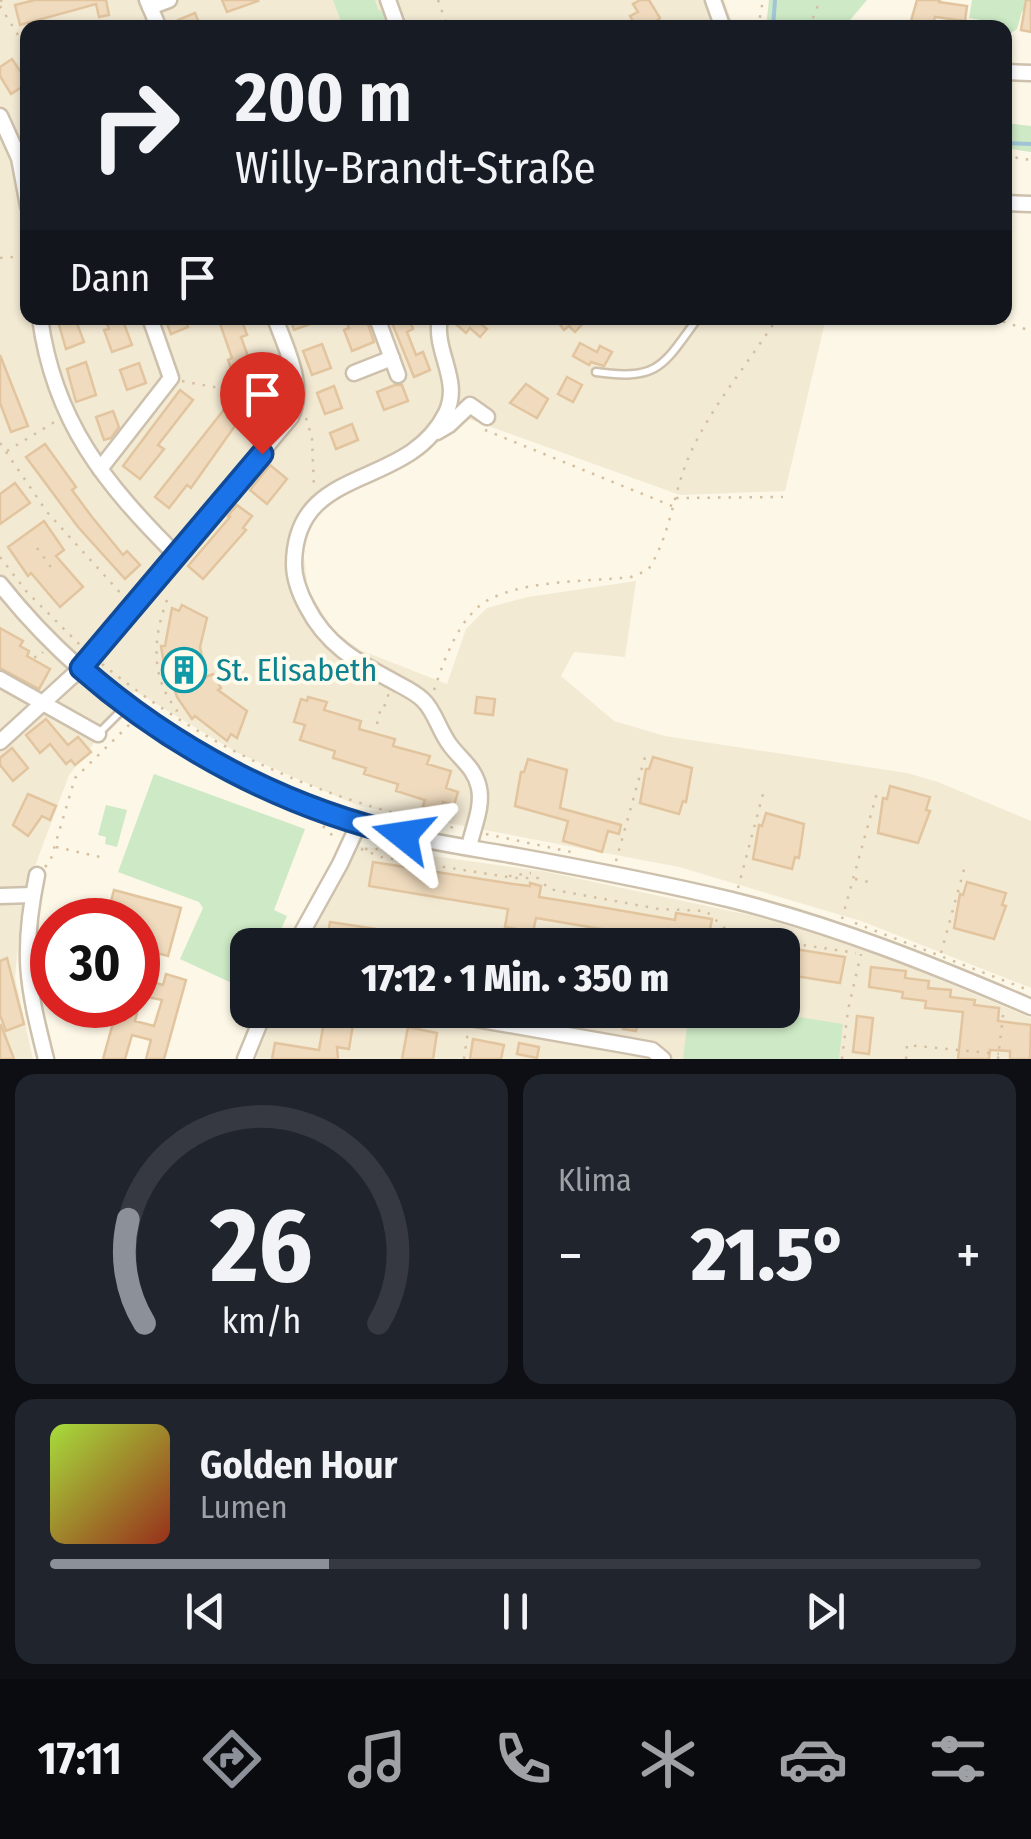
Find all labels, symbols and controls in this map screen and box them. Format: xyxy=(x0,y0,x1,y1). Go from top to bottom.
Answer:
text: 200 m xyxy=(235,56,412,140)
icon: right xyxy=(70,60,200,190)
text: Willy-Brandt-Straße xyxy=(235,141,596,195)
icon: arrive xyxy=(170,250,225,305)
text: Dann xyxy=(70,255,150,301)
pin xyxy=(220,352,305,455)
icon: arrive xyxy=(235,367,290,422)
building icon: St. Elisabeth xyxy=(161,647,207,693)
place label: St. Elisabeth xyxy=(216,651,377,689)
position arrow xyxy=(351,783,455,887)
speed limit sign: 30 xyxy=(30,898,160,1028)
text: 17:12 · 1 Min. · 350 m xyxy=(361,955,669,1001)
text: Klima xyxy=(558,1161,632,1199)
text: 26 xyxy=(209,1184,313,1309)
text: 21.5° xyxy=(691,1210,848,1300)
text: − xyxy=(558,1223,583,1289)
text: + xyxy=(956,1223,981,1289)
text: km/h xyxy=(222,1300,301,1342)
text: Golden Hour xyxy=(200,1442,398,1488)
text: Lumen xyxy=(200,1488,288,1526)
icon: previous xyxy=(178,1584,233,1639)
icon: pause xyxy=(488,1584,543,1639)
icon: next xyxy=(798,1584,853,1639)
icon: directions xyxy=(197,1724,267,1794)
icon: music xyxy=(342,1724,412,1794)
icon: phone xyxy=(488,1724,558,1794)
icon: climate xyxy=(633,1724,703,1794)
icon: car xyxy=(778,1724,848,1794)
icon: filters xyxy=(923,1724,993,1794)
text: 17:11 xyxy=(38,1732,122,1786)

